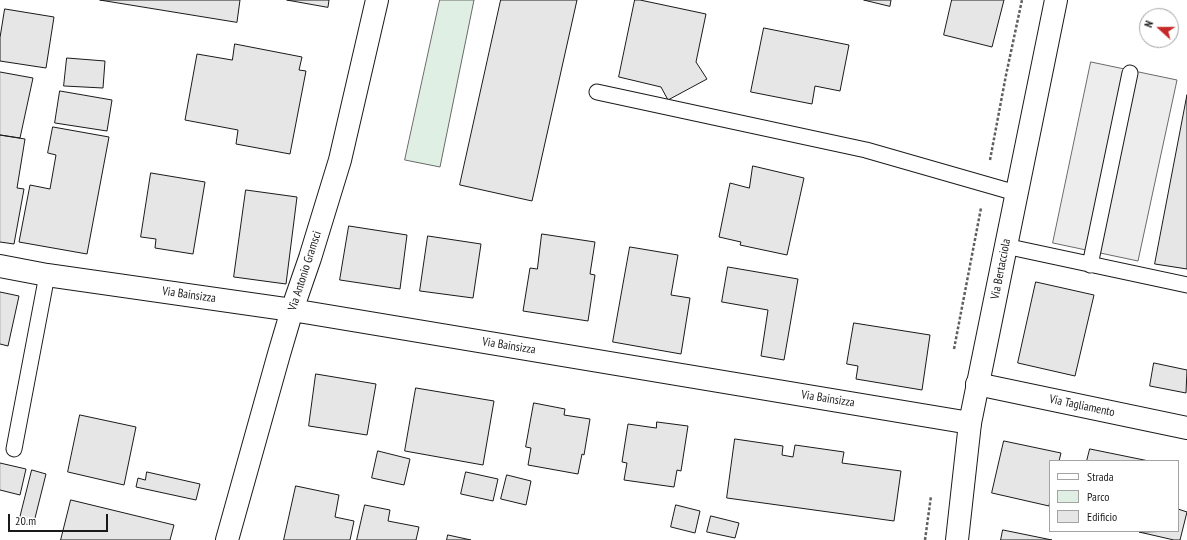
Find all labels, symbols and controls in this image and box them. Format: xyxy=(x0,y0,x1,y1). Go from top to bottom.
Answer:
north arrow xyxy=(1139,8,1179,48)
text: N xyxy=(1141,19,1156,29)
street label: Via Antonio Gramsci xyxy=(285,229,325,313)
street label: Via Bertacciola xyxy=(988,237,1014,301)
street label: Via Bainsizza xyxy=(161,284,217,306)
street label: Via Bainsizza xyxy=(481,335,537,357)
street label: Via Bainsizza xyxy=(800,388,856,410)
street label: Via Tagliamento xyxy=(1048,392,1116,420)
legend xyxy=(1049,460,1179,532)
text: Strada xyxy=(1087,469,1114,484)
text: Parco xyxy=(1087,489,1109,504)
scale bar xyxy=(10,506,110,532)
text: Edificio xyxy=(1087,509,1117,524)
text: 20 m xyxy=(15,513,36,528)

